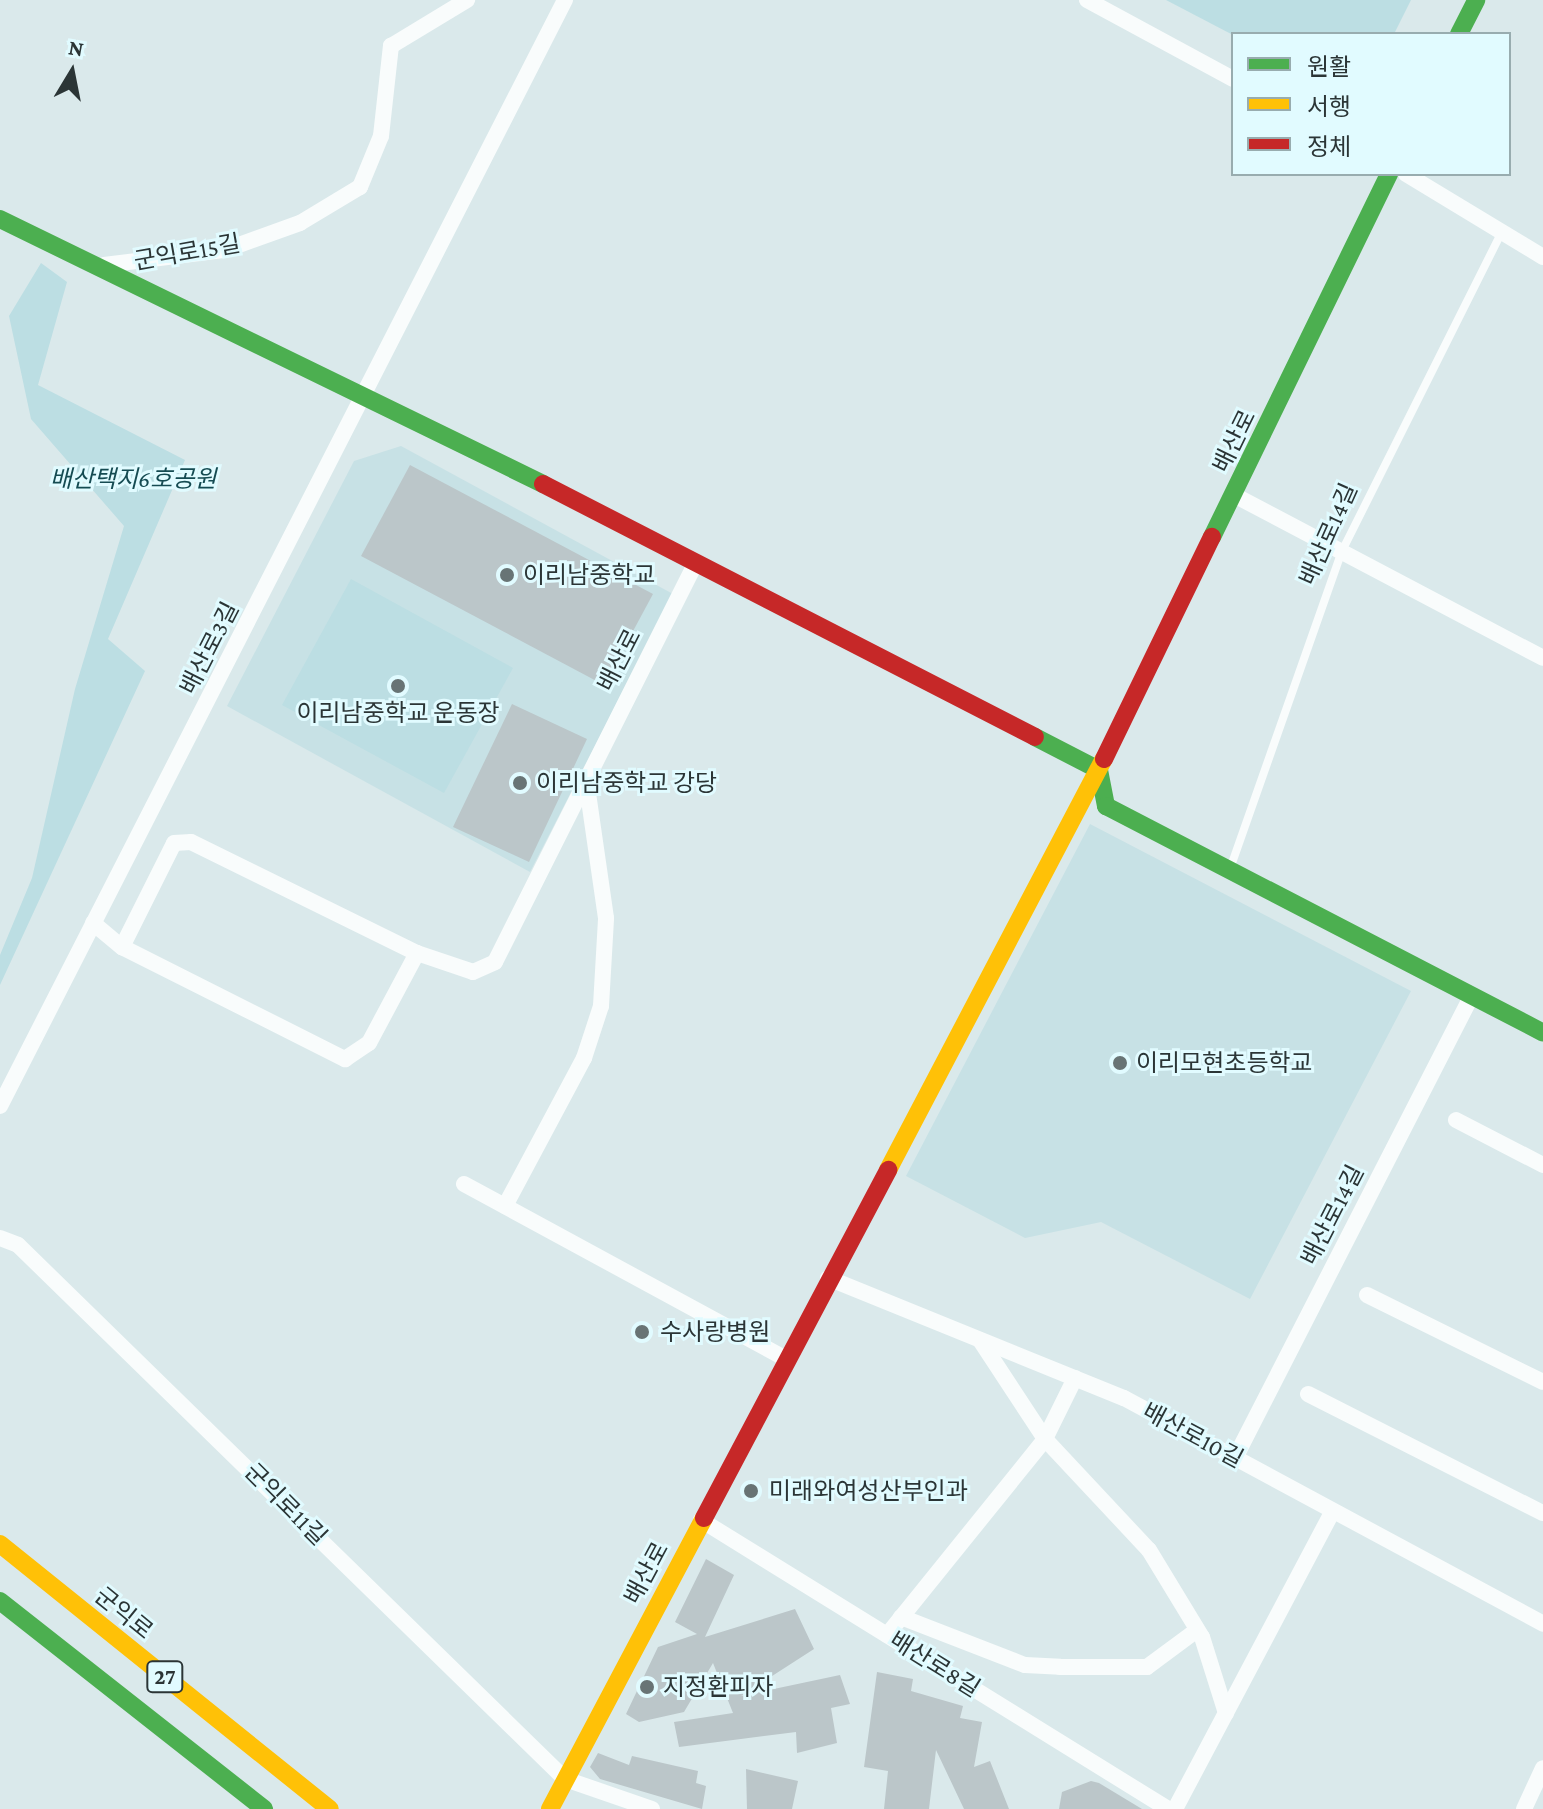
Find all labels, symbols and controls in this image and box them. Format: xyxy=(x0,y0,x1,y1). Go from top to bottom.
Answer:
north arrow xyxy=(32,32,112,112)
legend xyxy=(1231,32,1511,176)
text: N xyxy=(67,34,86,61)
text: 원활 xyxy=(1307,53,1351,80)
text: 서행 xyxy=(1307,93,1351,120)
text: 정체 xyxy=(1307,133,1351,160)
street label: 군익로15길 xyxy=(132,228,242,276)
street label: 배산로 xyxy=(1207,405,1261,477)
park label: 배산택지6호공원 xyxy=(50,465,216,493)
street label: 배산로14길 xyxy=(1293,479,1363,589)
place label: 이리남중학교 xyxy=(523,561,655,589)
marker: 이리남중학교 xyxy=(498,566,516,584)
street label: 배산로3길 xyxy=(174,597,244,699)
street label: 배산로 xyxy=(591,624,647,696)
marker: 이리남중학교 운동장 xyxy=(389,677,407,695)
place label: 이리남중학교 운동장 xyxy=(296,699,500,727)
place label: 이리남중학교 강당 xyxy=(536,769,717,797)
marker: 이리남중학교 강당 xyxy=(511,774,529,792)
place label: 이리모현초등학교 xyxy=(1136,1049,1313,1077)
marker: 이리모현초등학교 xyxy=(1111,1054,1129,1072)
street label: 배산로14길 xyxy=(1295,1160,1369,1270)
place label: 수사랑병원 xyxy=(660,1318,770,1346)
marker: 수사랑병원 xyxy=(631,1321,653,1343)
street label: 배산로10길 xyxy=(1138,1396,1248,1474)
street label: 군익로11길 xyxy=(239,1457,333,1551)
place label: 미래와여성산부인과 xyxy=(769,1477,968,1505)
marker: 미래와여성산부인과 xyxy=(740,1480,762,1502)
street label: 배산로 xyxy=(618,1537,674,1609)
street label: 군익로 xyxy=(89,1581,159,1645)
street label: 배산로8길 xyxy=(884,1625,986,1703)
road number: 27 xyxy=(145,1659,185,1695)
place label: 지정환피자 xyxy=(663,1673,773,1701)
marker: 지정환피자 xyxy=(638,1678,656,1696)

